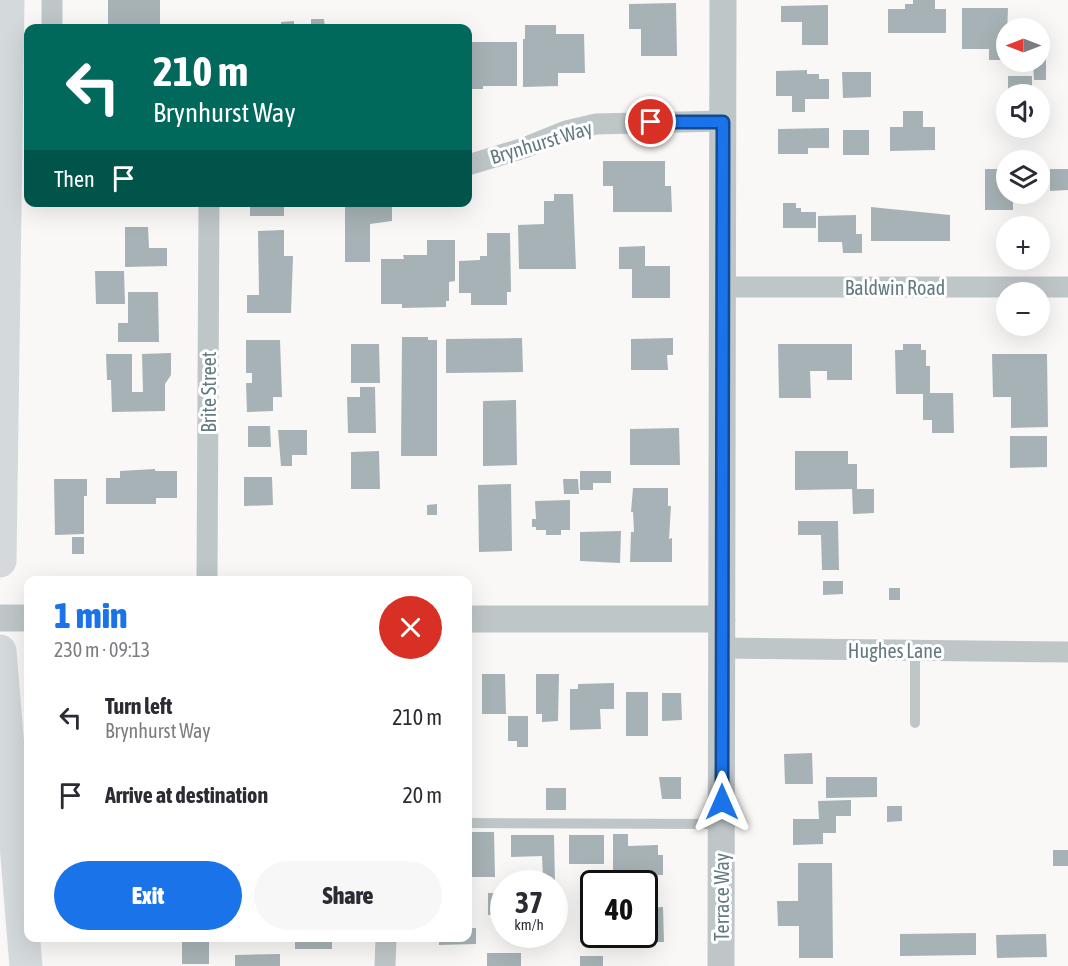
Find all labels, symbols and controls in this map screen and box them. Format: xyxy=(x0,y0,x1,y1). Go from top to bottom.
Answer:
north arrow xyxy=(996,18,1050,72)
map controls xyxy=(996,18,1050,336)
text: 210 m xyxy=(153,47,248,95)
icon: left xyxy=(54,48,132,126)
button: sound xyxy=(996,84,1050,138)
pin xyxy=(625,96,676,147)
text: Brynhurst Way xyxy=(153,97,296,128)
icon: arrive xyxy=(634,105,667,138)
street label: Brynhurst Way xyxy=(487,116,595,168)
button: layers xyxy=(996,150,1050,204)
icon: arrive xyxy=(107,162,140,195)
text: Then xyxy=(54,166,95,192)
button: + xyxy=(996,216,1050,270)
street label: Baldwin Road xyxy=(845,276,945,299)
button: − xyxy=(996,282,1050,336)
street label: Brite Street xyxy=(197,351,220,433)
text: 1 min xyxy=(54,594,128,636)
button: close xyxy=(379,596,442,659)
text: 230 m · 09:13 xyxy=(54,638,150,661)
street label: Hughes Lane xyxy=(848,639,942,662)
text: Turn left xyxy=(105,693,172,719)
icon: left xyxy=(54,701,87,734)
text: 210 m xyxy=(392,704,442,730)
text: Brynhurst Way xyxy=(105,719,211,742)
position arrow xyxy=(690,770,754,834)
icon: arrive xyxy=(54,779,87,812)
text: Arrive at destination xyxy=(105,782,268,808)
text: 20 m xyxy=(402,782,442,808)
street label: Terrace Way xyxy=(710,853,733,941)
button: Exit xyxy=(54,861,242,930)
button: Share xyxy=(254,861,442,930)
speed limit sign: 40 xyxy=(580,870,658,948)
text: 37 xyxy=(515,885,543,919)
text: km/h xyxy=(514,916,544,933)

